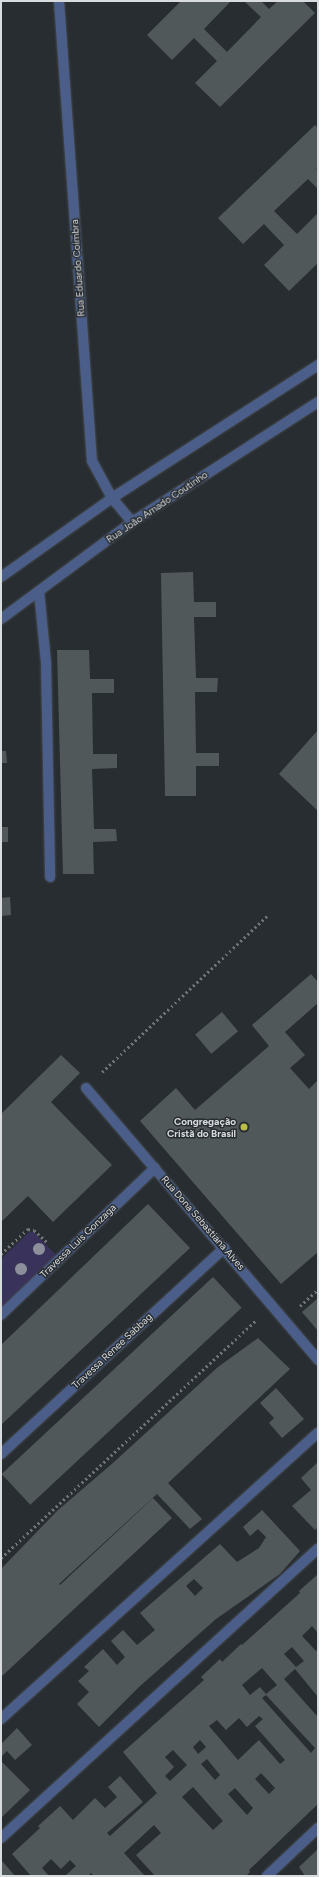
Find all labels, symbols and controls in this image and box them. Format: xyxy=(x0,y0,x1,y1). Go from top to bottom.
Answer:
street label: Rua Eduardo Coimbra xyxy=(69,219,87,317)
street label: Rua João Amado Coutinho xyxy=(104,469,210,545)
place label: Congregação Cristã do Brasil xyxy=(167,1115,236,1138)
marker: Congregação Cristã do Brasil xyxy=(239,1122,249,1132)
street label: Rua Dona Sebastiana Alves xyxy=(159,1173,247,1273)
street label: Travessa Luis Gonzaga xyxy=(37,1202,119,1280)
street label: Travessa Renee Sabbag xyxy=(69,1311,155,1391)

